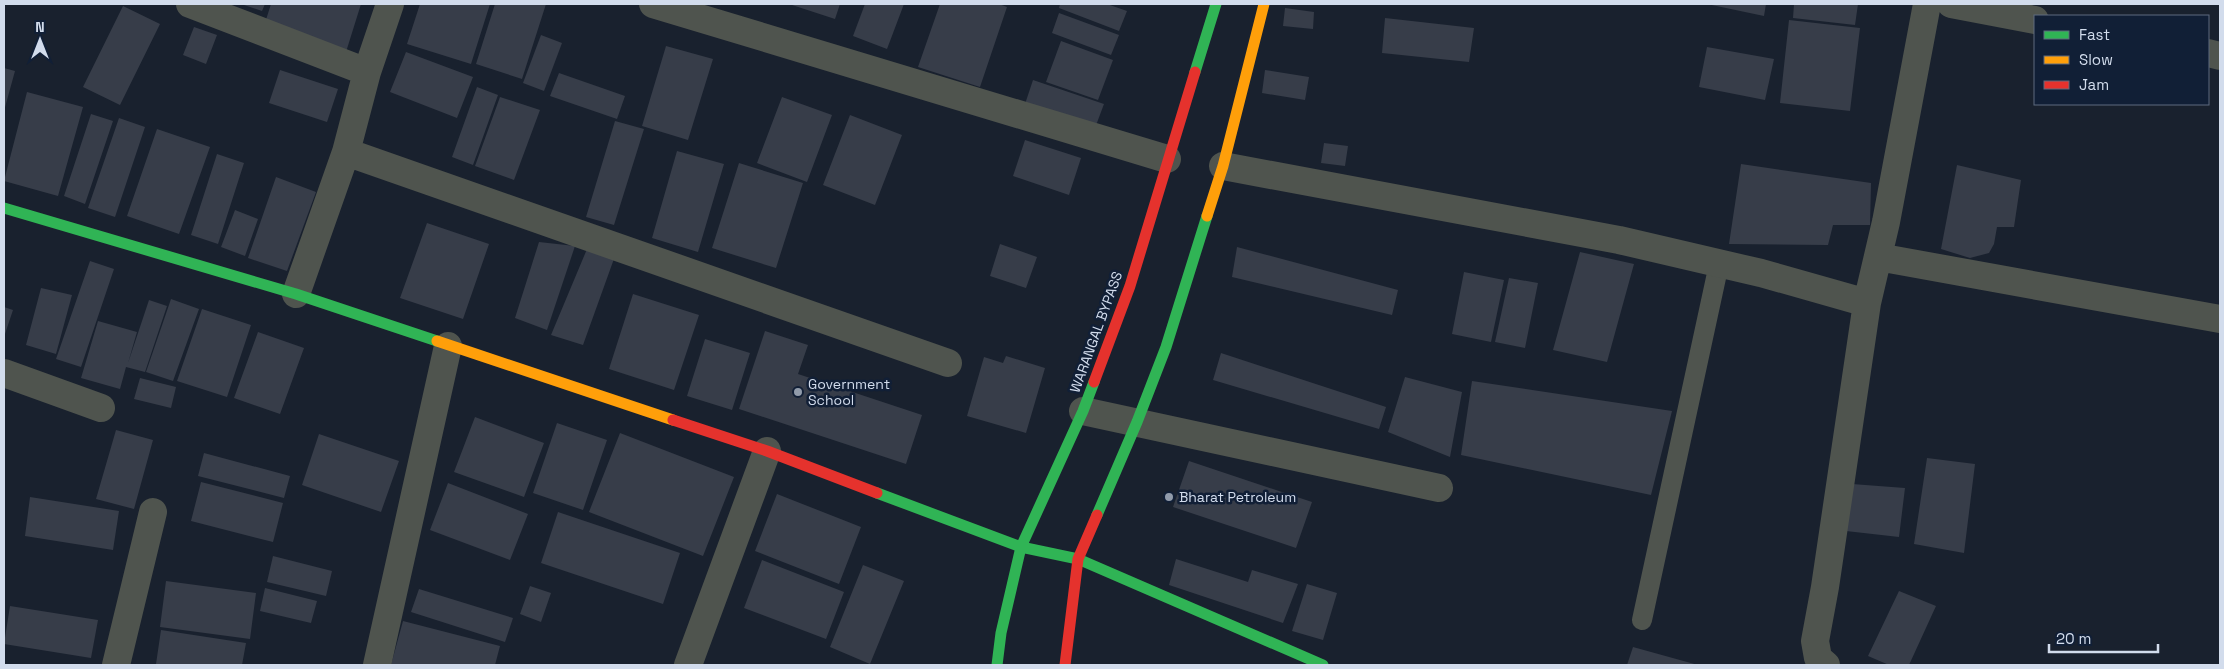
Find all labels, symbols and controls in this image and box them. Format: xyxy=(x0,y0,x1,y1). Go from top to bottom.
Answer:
north arrow xyxy=(15,15,65,65)
legend xyxy=(2034,15,2209,105)
text: N xyxy=(35,18,45,36)
text: Fast xyxy=(2079,25,2110,44)
text: Slow xyxy=(2079,50,2113,69)
text: Jam xyxy=(2079,75,2109,94)
street label: WARANGAL BYPASS xyxy=(1066,269,1126,395)
place label: Government School xyxy=(808,375,890,409)
marker: Government School xyxy=(792,386,804,398)
place label: Bharat Petroleum xyxy=(1179,488,1296,506)
marker: Bharat Petroleum xyxy=(1163,491,1175,503)
scale bar xyxy=(2049,622,2158,654)
text: 20 m xyxy=(2056,629,2091,648)

